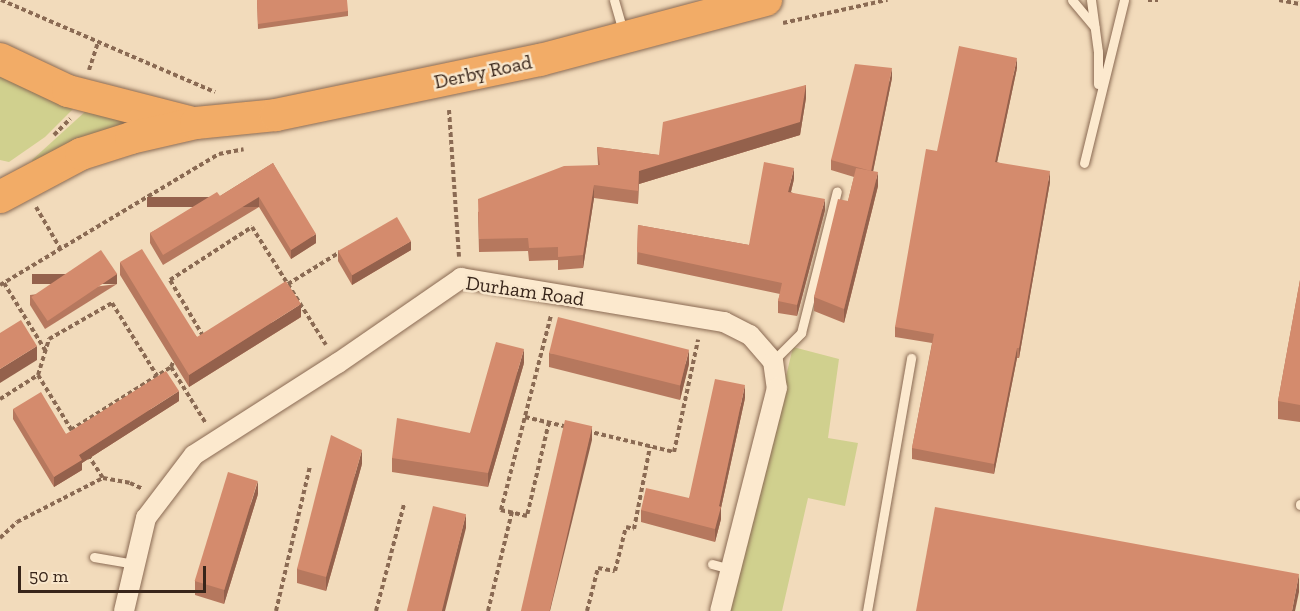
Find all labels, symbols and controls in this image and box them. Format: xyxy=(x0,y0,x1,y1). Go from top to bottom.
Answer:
street label: Derby Road xyxy=(432,50,534,94)
street label: Durham Road xyxy=(464,271,586,311)
scale bar xyxy=(21,554,208,592)
text: 50 m xyxy=(29,565,68,587)

